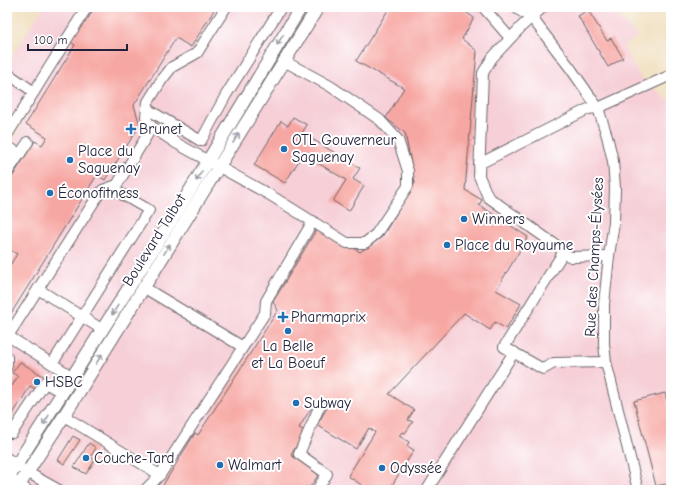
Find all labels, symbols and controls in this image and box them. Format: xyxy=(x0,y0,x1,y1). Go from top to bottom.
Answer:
scale bar xyxy=(28,26,127,52)
text: 100 m xyxy=(34,33,67,47)
one-way arrow xyxy=(276,34,284,45)
place label: Brunet xyxy=(139,120,183,138)
marker: Brunet xyxy=(126,124,136,134)
place label: OTL Gouverneur Saguenay xyxy=(292,131,397,166)
one-way arrow xyxy=(232,132,240,144)
place label: Place du Saguenay xyxy=(78,142,140,177)
marker: OTL Gouverneur Saguenay xyxy=(279,144,289,154)
marker: Place du Saguenay xyxy=(65,155,75,165)
one-way arrow xyxy=(195,170,203,181)
street label: Rue des Champs-Élysées xyxy=(580,177,607,337)
place label: Éconofitness xyxy=(58,183,139,202)
marker: Éconofitness xyxy=(45,188,55,198)
street label: Boulevard Talbot xyxy=(118,190,190,289)
place label: Winners xyxy=(472,210,525,228)
marker: Winners xyxy=(459,214,469,224)
place label: Place du Royaume xyxy=(455,236,574,254)
marker: Place du Royaume xyxy=(442,240,452,250)
one-way arrow xyxy=(163,244,171,255)
one-way arrow xyxy=(111,304,119,316)
place label: Pharmaprix xyxy=(291,308,367,326)
marker: Pharmaprix xyxy=(278,312,288,322)
marker: La Belle et La Boeuf xyxy=(283,326,293,336)
place label: La Belle et La Boeuf xyxy=(251,337,326,372)
one-way arrow xyxy=(95,353,103,365)
place label: HSBC xyxy=(45,373,83,391)
marker: HSBC xyxy=(32,377,42,387)
place label: Subway xyxy=(304,394,351,412)
marker: Subway xyxy=(291,398,301,408)
one-way arrow xyxy=(42,414,50,425)
place label: Couche-Tard xyxy=(94,449,174,467)
marker: Couche-Tard xyxy=(81,453,91,463)
place label: Walmart xyxy=(228,456,282,474)
place label: Odyssée xyxy=(390,459,442,477)
marker: Walmart xyxy=(215,460,225,470)
marker: Odyssée xyxy=(377,463,387,473)

